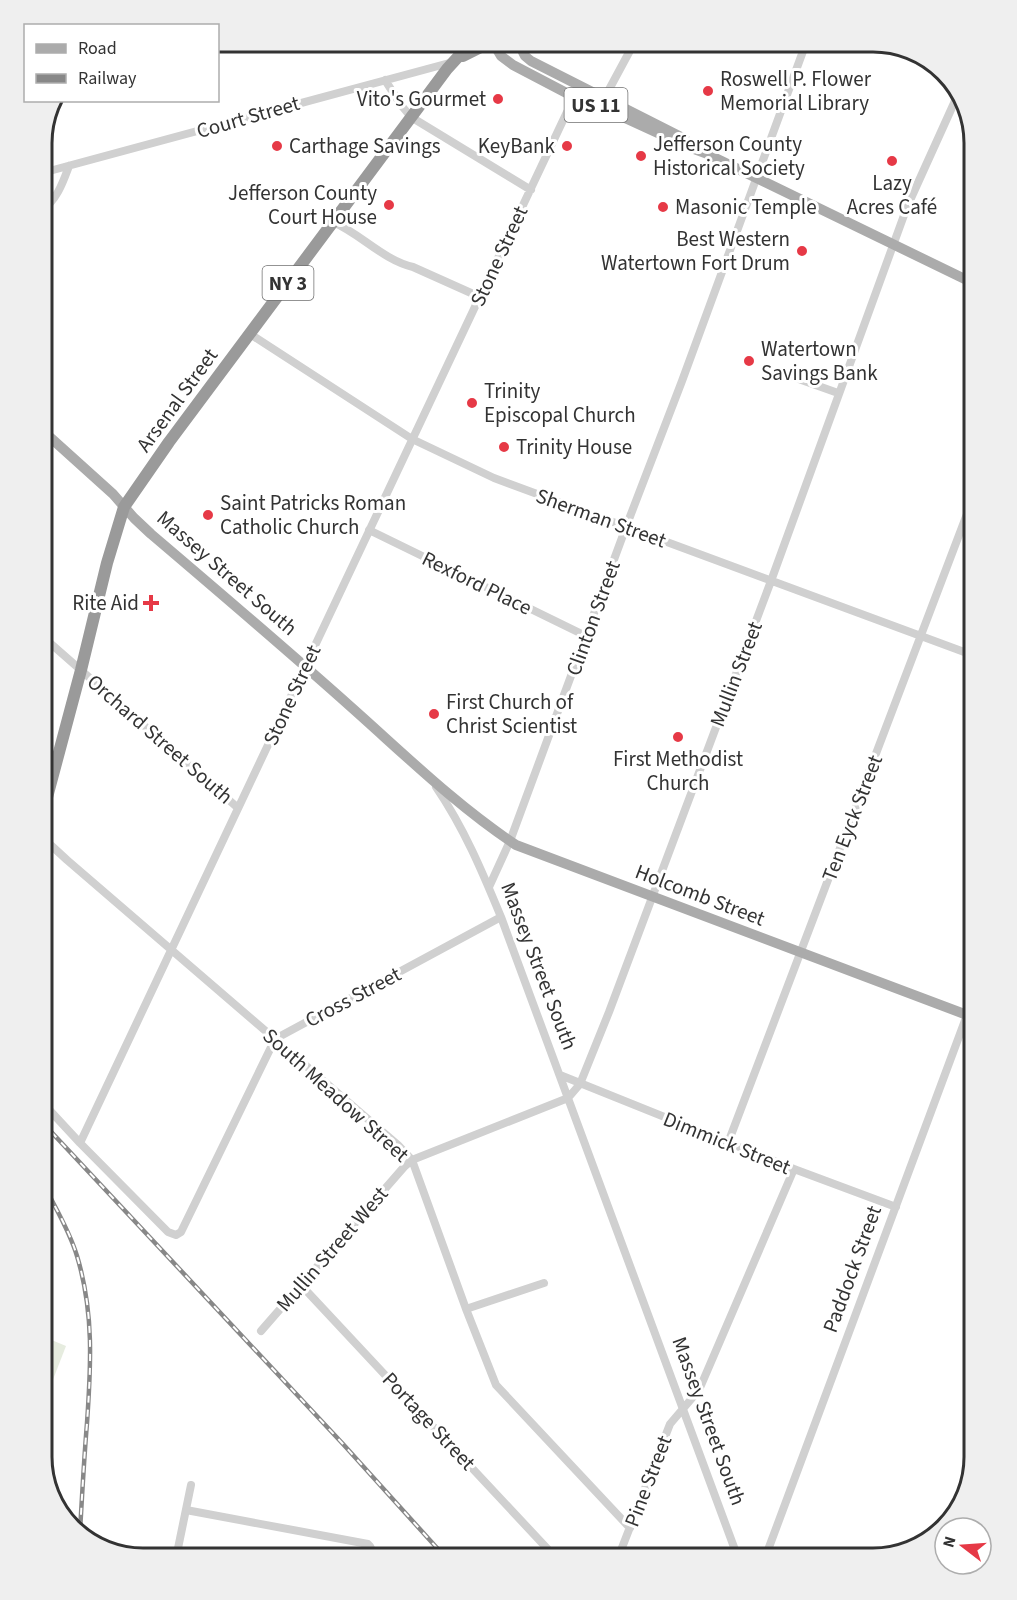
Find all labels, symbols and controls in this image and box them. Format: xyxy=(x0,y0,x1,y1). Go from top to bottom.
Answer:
legend xyxy=(24,24,219,102)
text: Road xyxy=(78,36,117,61)
place label: Roswell P. Flower Memorial Library xyxy=(720,64,872,118)
text: Railway xyxy=(78,66,137,91)
place label: Vito's Gourmet xyxy=(357,84,486,114)
marker: Roswell P. Flower Memorial Library xyxy=(701,84,715,98)
street label: Court Street xyxy=(193,88,303,146)
road number: US 11 xyxy=(564,88,628,122)
marker: Vito's Gourmet xyxy=(491,92,505,106)
place label: Jefferson County Historical Society xyxy=(653,129,805,183)
place label: Carthage Savings xyxy=(289,131,441,161)
place label: KeyBank xyxy=(478,131,556,161)
marker: Carthage Savings xyxy=(270,139,284,153)
marker: KeyBank xyxy=(560,139,574,153)
marker: Jefferson County Historical Society xyxy=(634,149,648,163)
marker: Lazy Acres Café xyxy=(885,154,899,168)
place label: Lazy Acres Café xyxy=(847,168,937,222)
place label: Jefferson County Court House xyxy=(228,178,377,232)
place label: Masonic Temple xyxy=(675,192,817,222)
marker: Jefferson County Court House xyxy=(382,198,396,212)
marker: Masonic Temple xyxy=(656,200,670,214)
street label: Stone Street xyxy=(463,201,535,311)
place label: Best Western Watertown Fort Drum xyxy=(601,224,790,278)
marker: Best Western Watertown Fort Drum xyxy=(795,244,809,258)
road number: NY 3 xyxy=(262,266,314,300)
place label: Watertown Savings Bank xyxy=(761,334,878,388)
street label: Arsenal Street xyxy=(129,342,225,458)
marker: Watertown Savings Bank xyxy=(742,354,756,368)
place label: Trinity Episcopal Church xyxy=(484,376,636,430)
marker: Trinity Episcopal Church xyxy=(465,396,479,410)
place label: Trinity House xyxy=(516,432,632,462)
marker: Trinity House xyxy=(497,440,511,454)
street label: Sherman Street xyxy=(532,481,670,555)
place label: Saint Patricks Roman Catholic Church xyxy=(220,488,406,542)
street label: Massey Street South xyxy=(150,504,304,642)
marker: Saint Patricks Roman Catholic Church xyxy=(201,508,215,522)
street label: Rexford Place xyxy=(417,543,537,623)
street label: Clinton Street xyxy=(558,556,628,680)
place label: Rite Aid xyxy=(72,588,139,618)
marker: Rite Aid xyxy=(144,596,158,610)
street label: Mullin Street xyxy=(702,617,770,731)
street label: Stone Street xyxy=(256,640,328,750)
street label: Orchard Street South xyxy=(80,667,240,811)
place label: First Church of Christ Scientist xyxy=(446,687,577,741)
marker: First Church of Christ Scientist xyxy=(427,707,441,721)
marker: First Methodist Church xyxy=(671,730,685,744)
place label: First Methodist Church xyxy=(613,744,743,798)
street label: Ten Eyck Street xyxy=(814,750,890,886)
street label: Holcomb Street xyxy=(631,856,769,934)
street label: Massey Street South xyxy=(493,878,585,1054)
street label: Cross Street xyxy=(300,959,406,1035)
street label: South Meadow Street xyxy=(256,1021,416,1169)
street label: Dimmick Street xyxy=(659,1104,795,1182)
street label: Mullin Street West xyxy=(269,1180,395,1318)
street label: Paddock Street xyxy=(815,1201,889,1337)
street label: Massey Street South xyxy=(665,1333,753,1509)
street label: Portage Street xyxy=(375,1365,483,1477)
street label: Pine Street xyxy=(617,1431,679,1531)
north arrow xyxy=(933,1516,993,1576)
text: N xyxy=(938,1534,962,1550)

